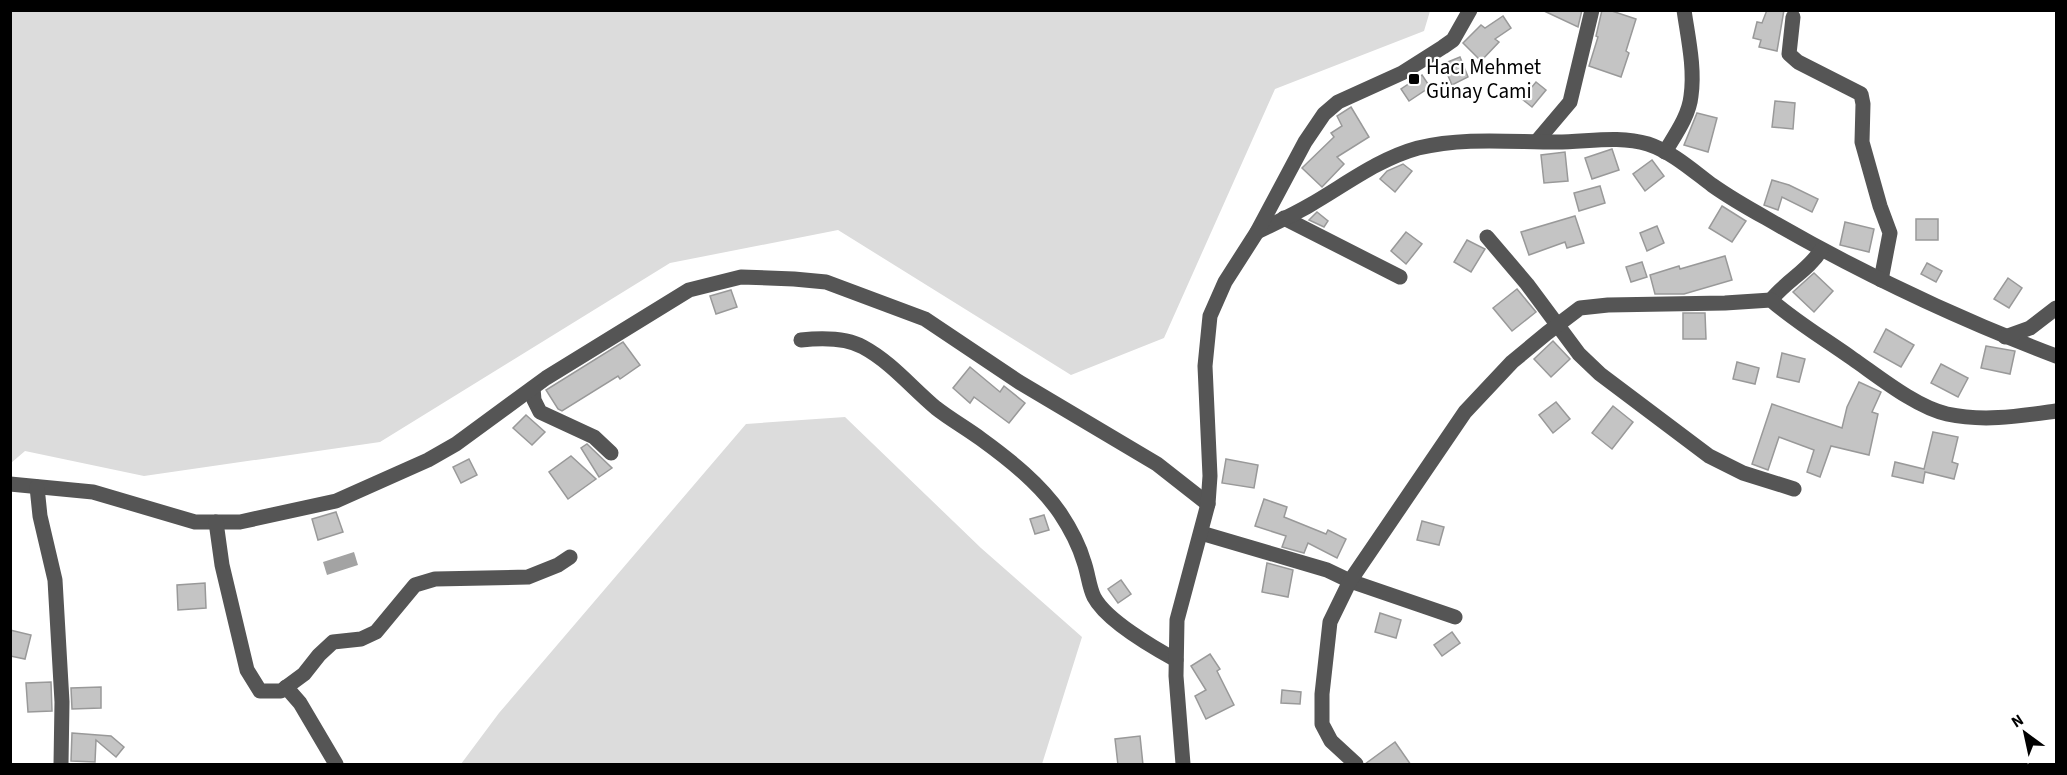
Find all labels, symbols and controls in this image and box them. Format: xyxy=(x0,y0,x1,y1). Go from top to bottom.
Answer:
place label: Hacı Mehmet Günay Cami xyxy=(1426,52,1541,106)
marker: Hacı Mehmet Günay Cami xyxy=(1407,72,1421,86)
north arrow xyxy=(1995,703,2055,763)
text: N xyxy=(2007,709,2028,733)

